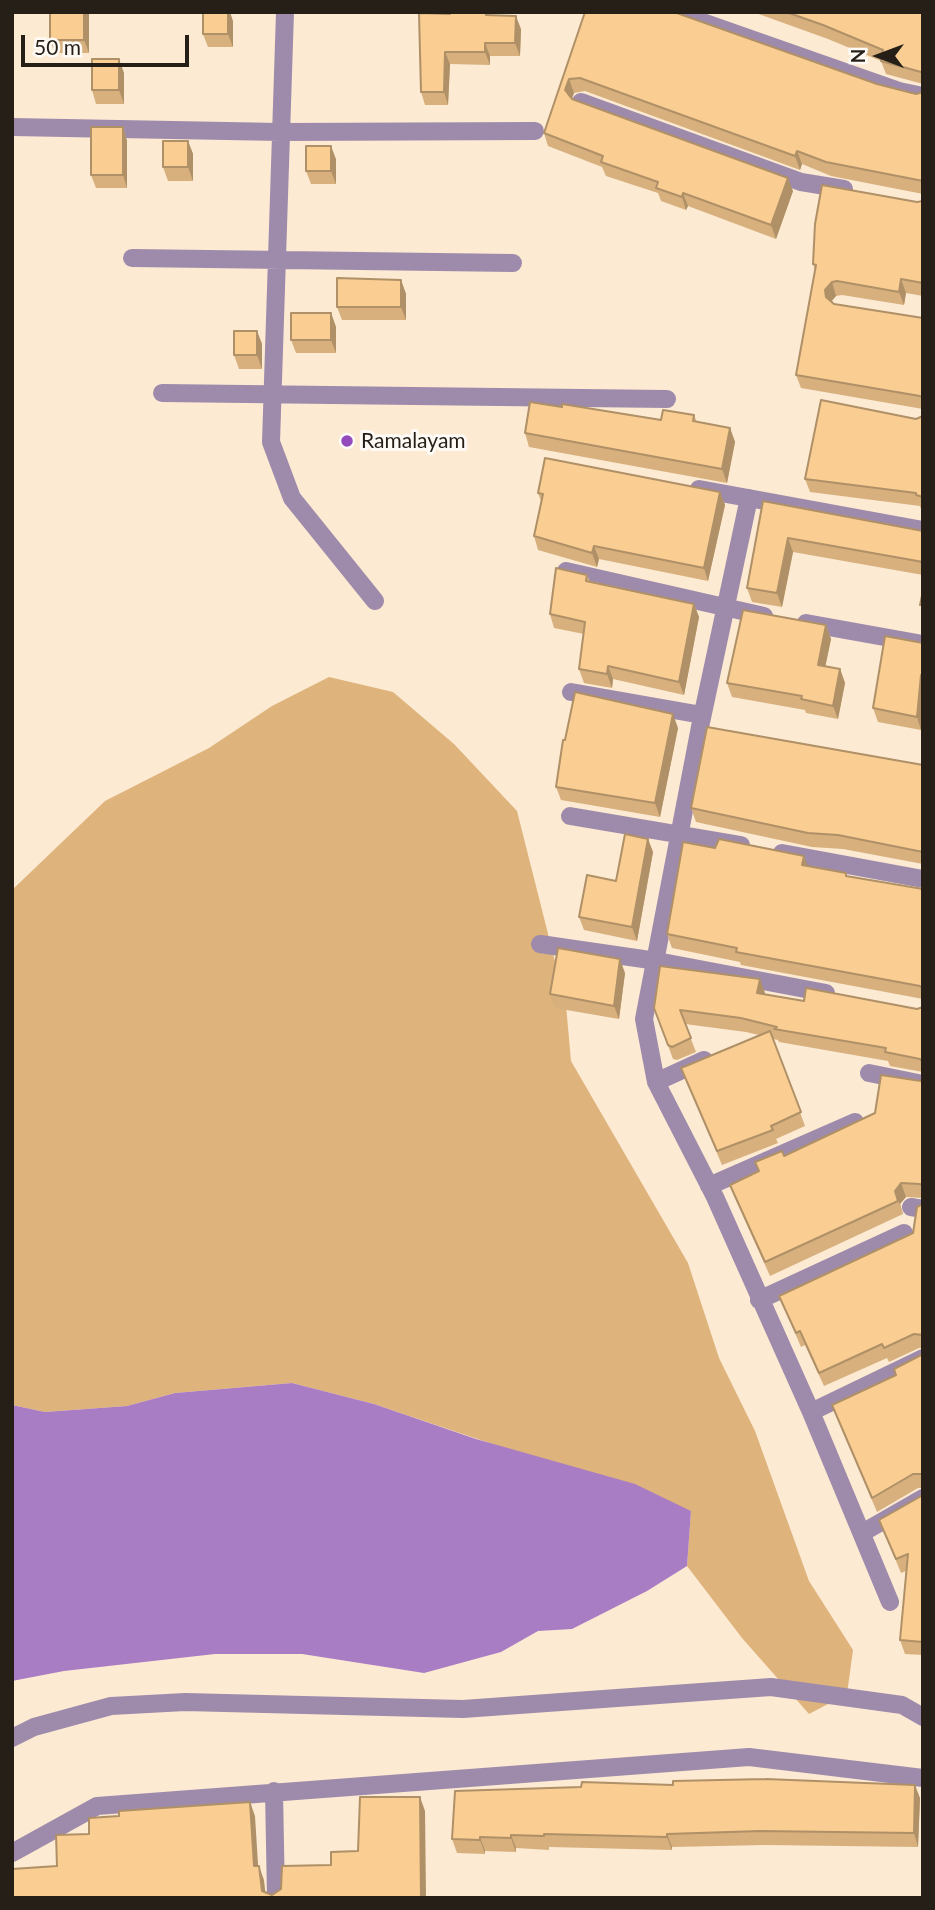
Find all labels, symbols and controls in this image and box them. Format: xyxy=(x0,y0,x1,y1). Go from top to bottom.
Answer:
scale bar xyxy=(24,21,192,65)
north arrow xyxy=(844,21,914,91)
text: 50 m xyxy=(34,34,81,59)
text: N xyxy=(846,49,869,63)
place label: Ramalayam xyxy=(361,428,466,454)
marker: Ramalayam xyxy=(339,433,355,449)

